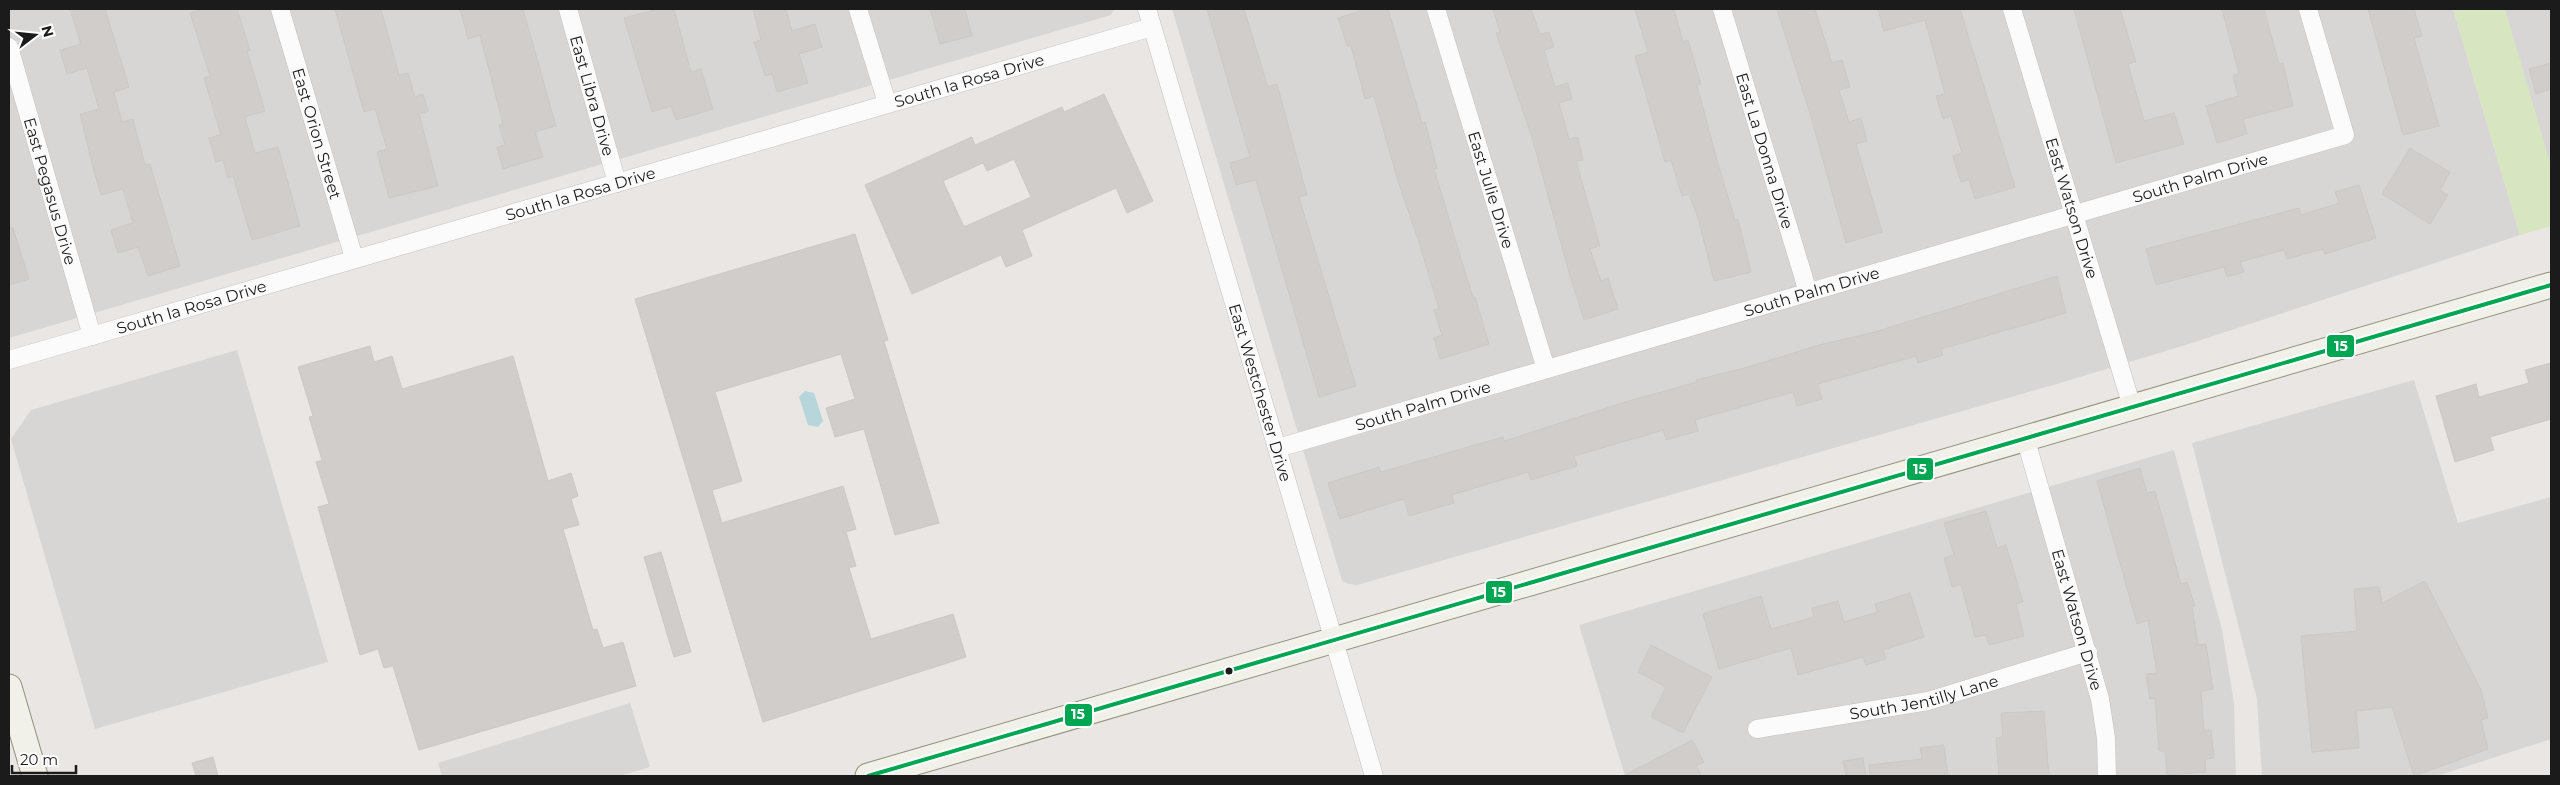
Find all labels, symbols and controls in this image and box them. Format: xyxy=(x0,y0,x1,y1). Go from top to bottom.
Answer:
north arrow xyxy=(10,10,60,60)
text: N xyxy=(37,23,58,39)
street label: East Libra Drive xyxy=(566,33,618,158)
street label: South la Rosa Drive xyxy=(892,50,1046,112)
street label: East Orion Street xyxy=(288,66,345,202)
street label: East La Donna Drive xyxy=(1732,70,1797,231)
street label: East Pegasus Drive xyxy=(20,115,80,267)
street label: East Julie Drive xyxy=(1464,129,1518,251)
street label: East Watson Drive xyxy=(2041,136,2102,281)
street label: South Palm Drive xyxy=(2130,149,2270,207)
street label: South la Rosa Drive xyxy=(503,163,658,225)
street label: South Palm Drive xyxy=(1742,263,1882,321)
street label: South la Rosa Drive xyxy=(114,277,269,338)
street label: East Westchester Drive xyxy=(1225,301,1295,484)
line badge: 15 xyxy=(2326,334,2355,358)
text: 15 xyxy=(2334,337,2348,355)
street label: South Palm Drive xyxy=(1353,377,1493,435)
line badge: 15 xyxy=(1906,457,1934,481)
text: 15 xyxy=(1913,460,1927,478)
street label: East Watson Drive xyxy=(2048,547,2106,693)
line badge: 15 xyxy=(1485,580,1513,604)
text: 15 xyxy=(1492,583,1506,601)
unlabelled marker xyxy=(1224,666,1234,676)
street label: South Jentilly Lane xyxy=(1848,671,2001,724)
line badge: 15 xyxy=(1064,703,1093,727)
text: 15 xyxy=(1071,705,1085,723)
scale bar xyxy=(12,742,76,774)
text: 20 m xyxy=(20,750,58,769)

